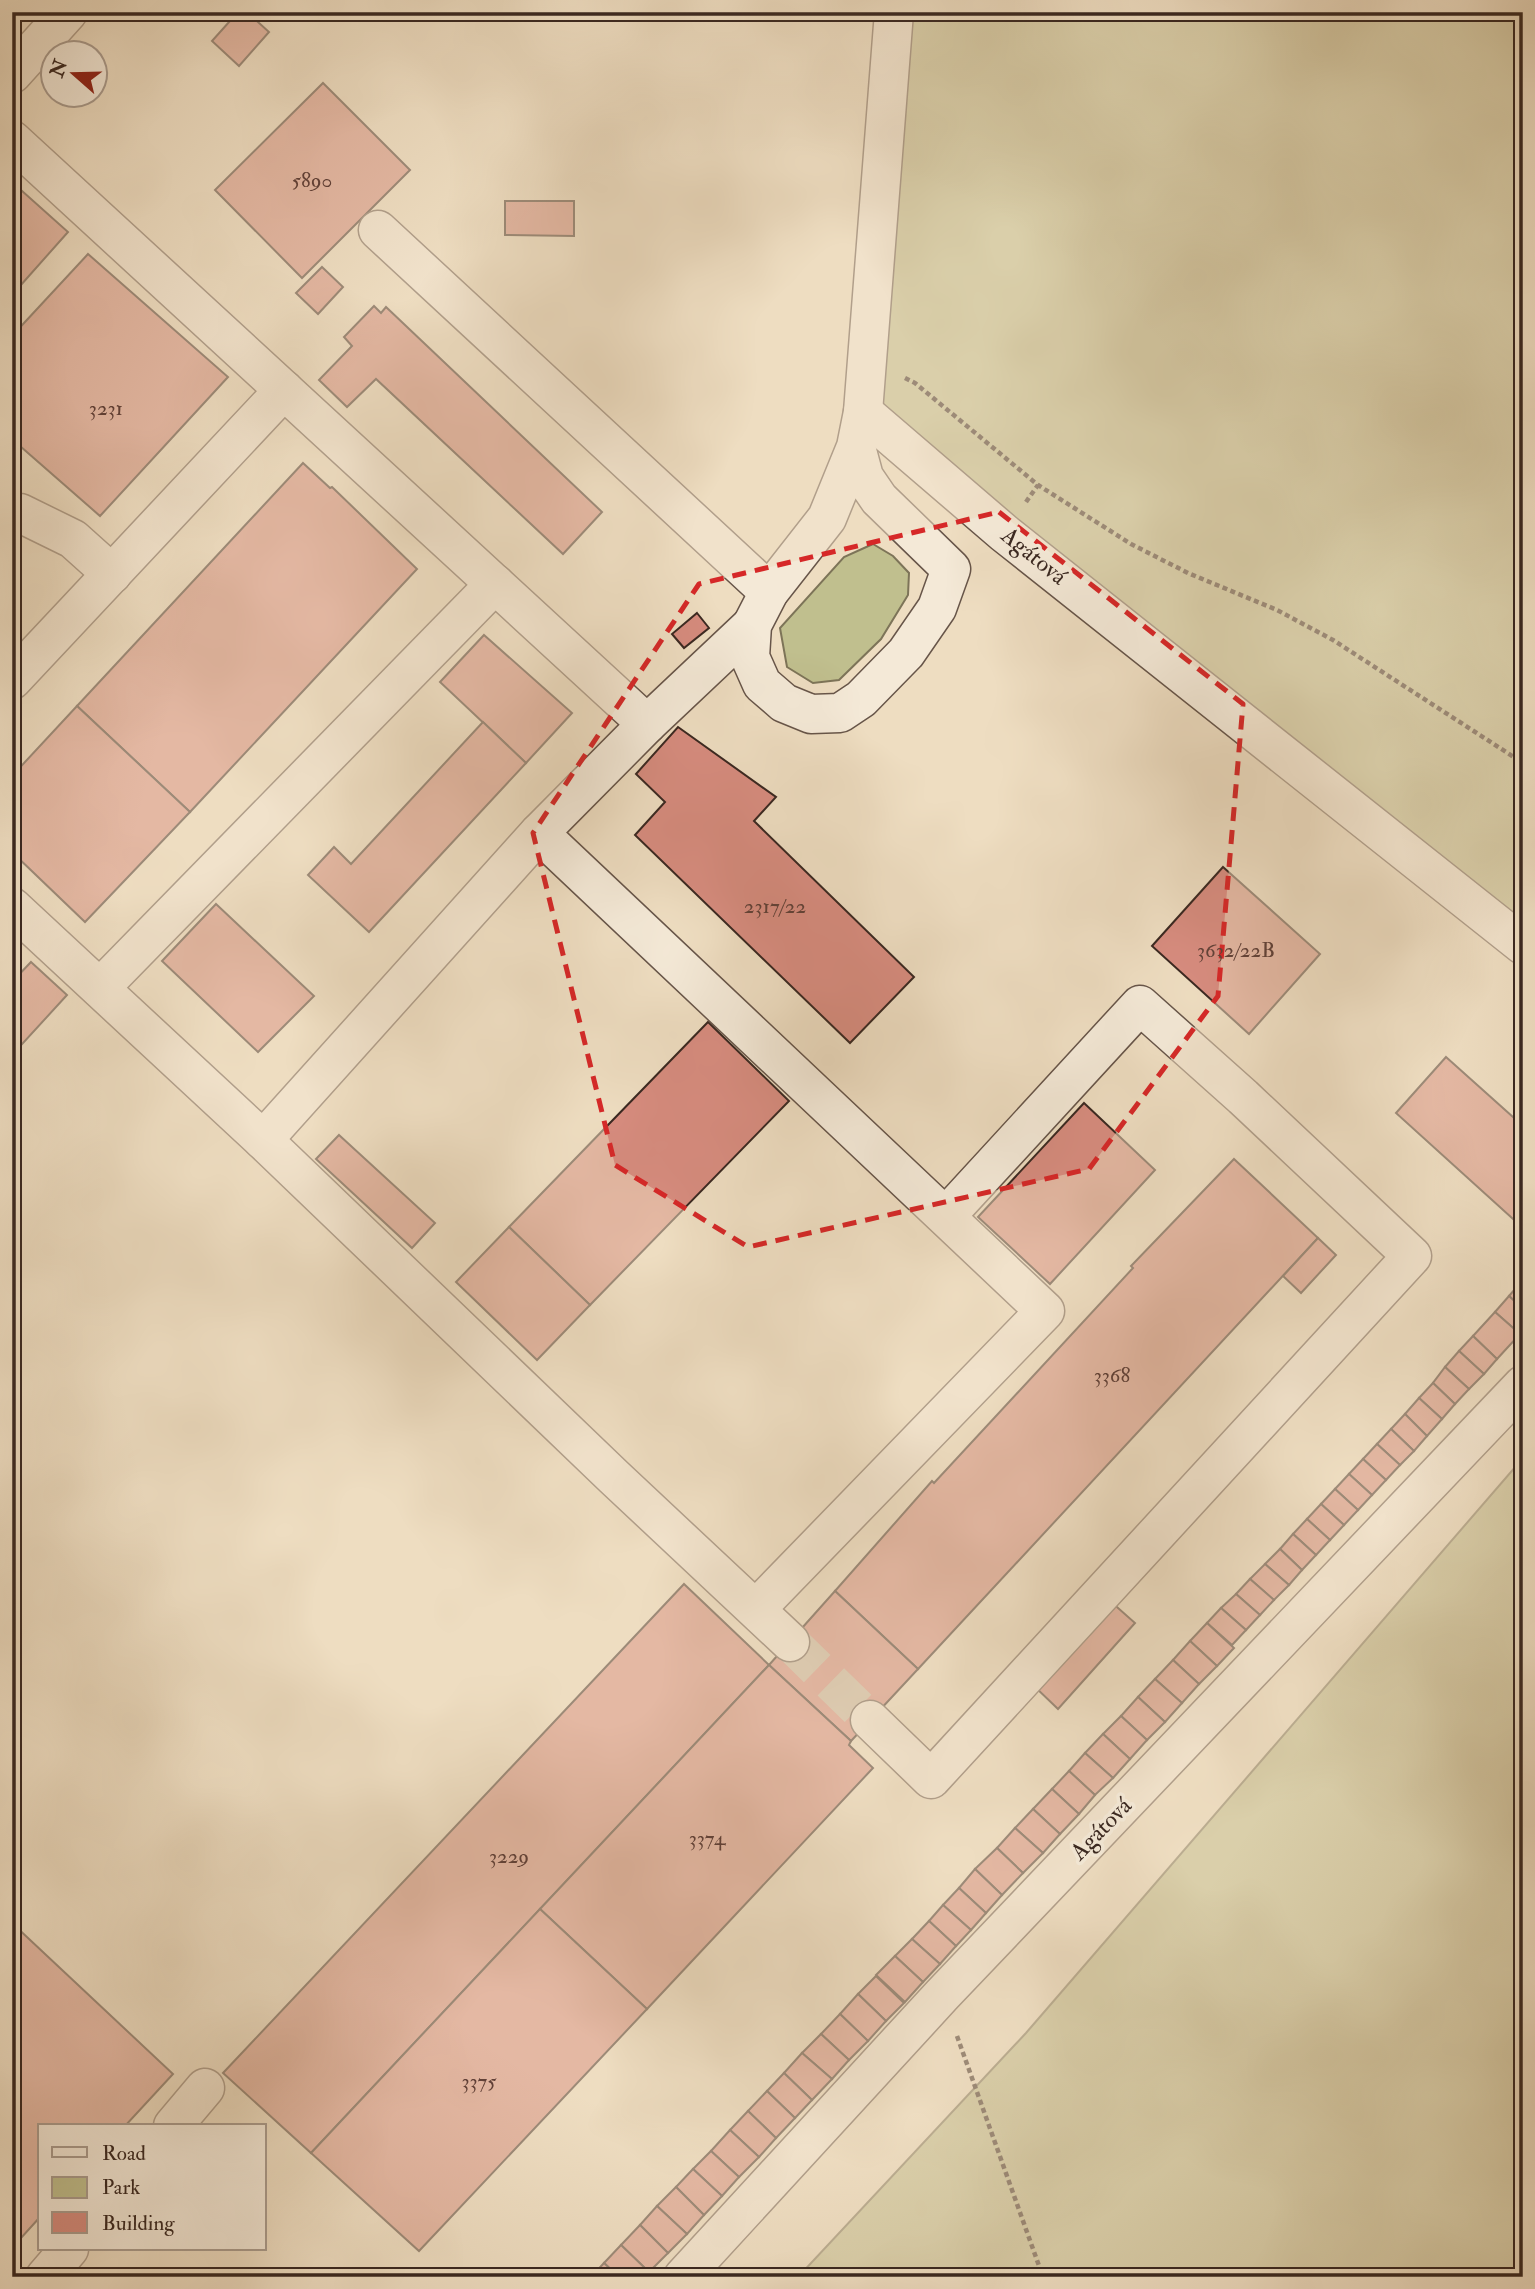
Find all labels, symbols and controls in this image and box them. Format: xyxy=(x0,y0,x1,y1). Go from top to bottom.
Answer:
north arrow xyxy=(38,38,108,108)
text: N xyxy=(44,56,73,82)
house number: 5890 xyxy=(292,167,332,194)
house number: 3231 xyxy=(89,395,123,422)
street label: Agátová xyxy=(994,519,1074,593)
house number: 2317/22 xyxy=(744,893,806,920)
house number: 3632/22B xyxy=(1197,937,1275,964)
house number: 3368 xyxy=(1094,1362,1130,1389)
street label: Agátová xyxy=(1063,1790,1139,1868)
house number: 3374 xyxy=(689,1825,727,1852)
house number: 3229 xyxy=(489,1843,529,1870)
house number: 3375 xyxy=(462,2068,497,2095)
legend xyxy=(38,2124,266,2250)
text: Road xyxy=(102,2140,147,2167)
text: Park xyxy=(102,2174,140,2201)
text: Building xyxy=(102,2210,175,2237)

